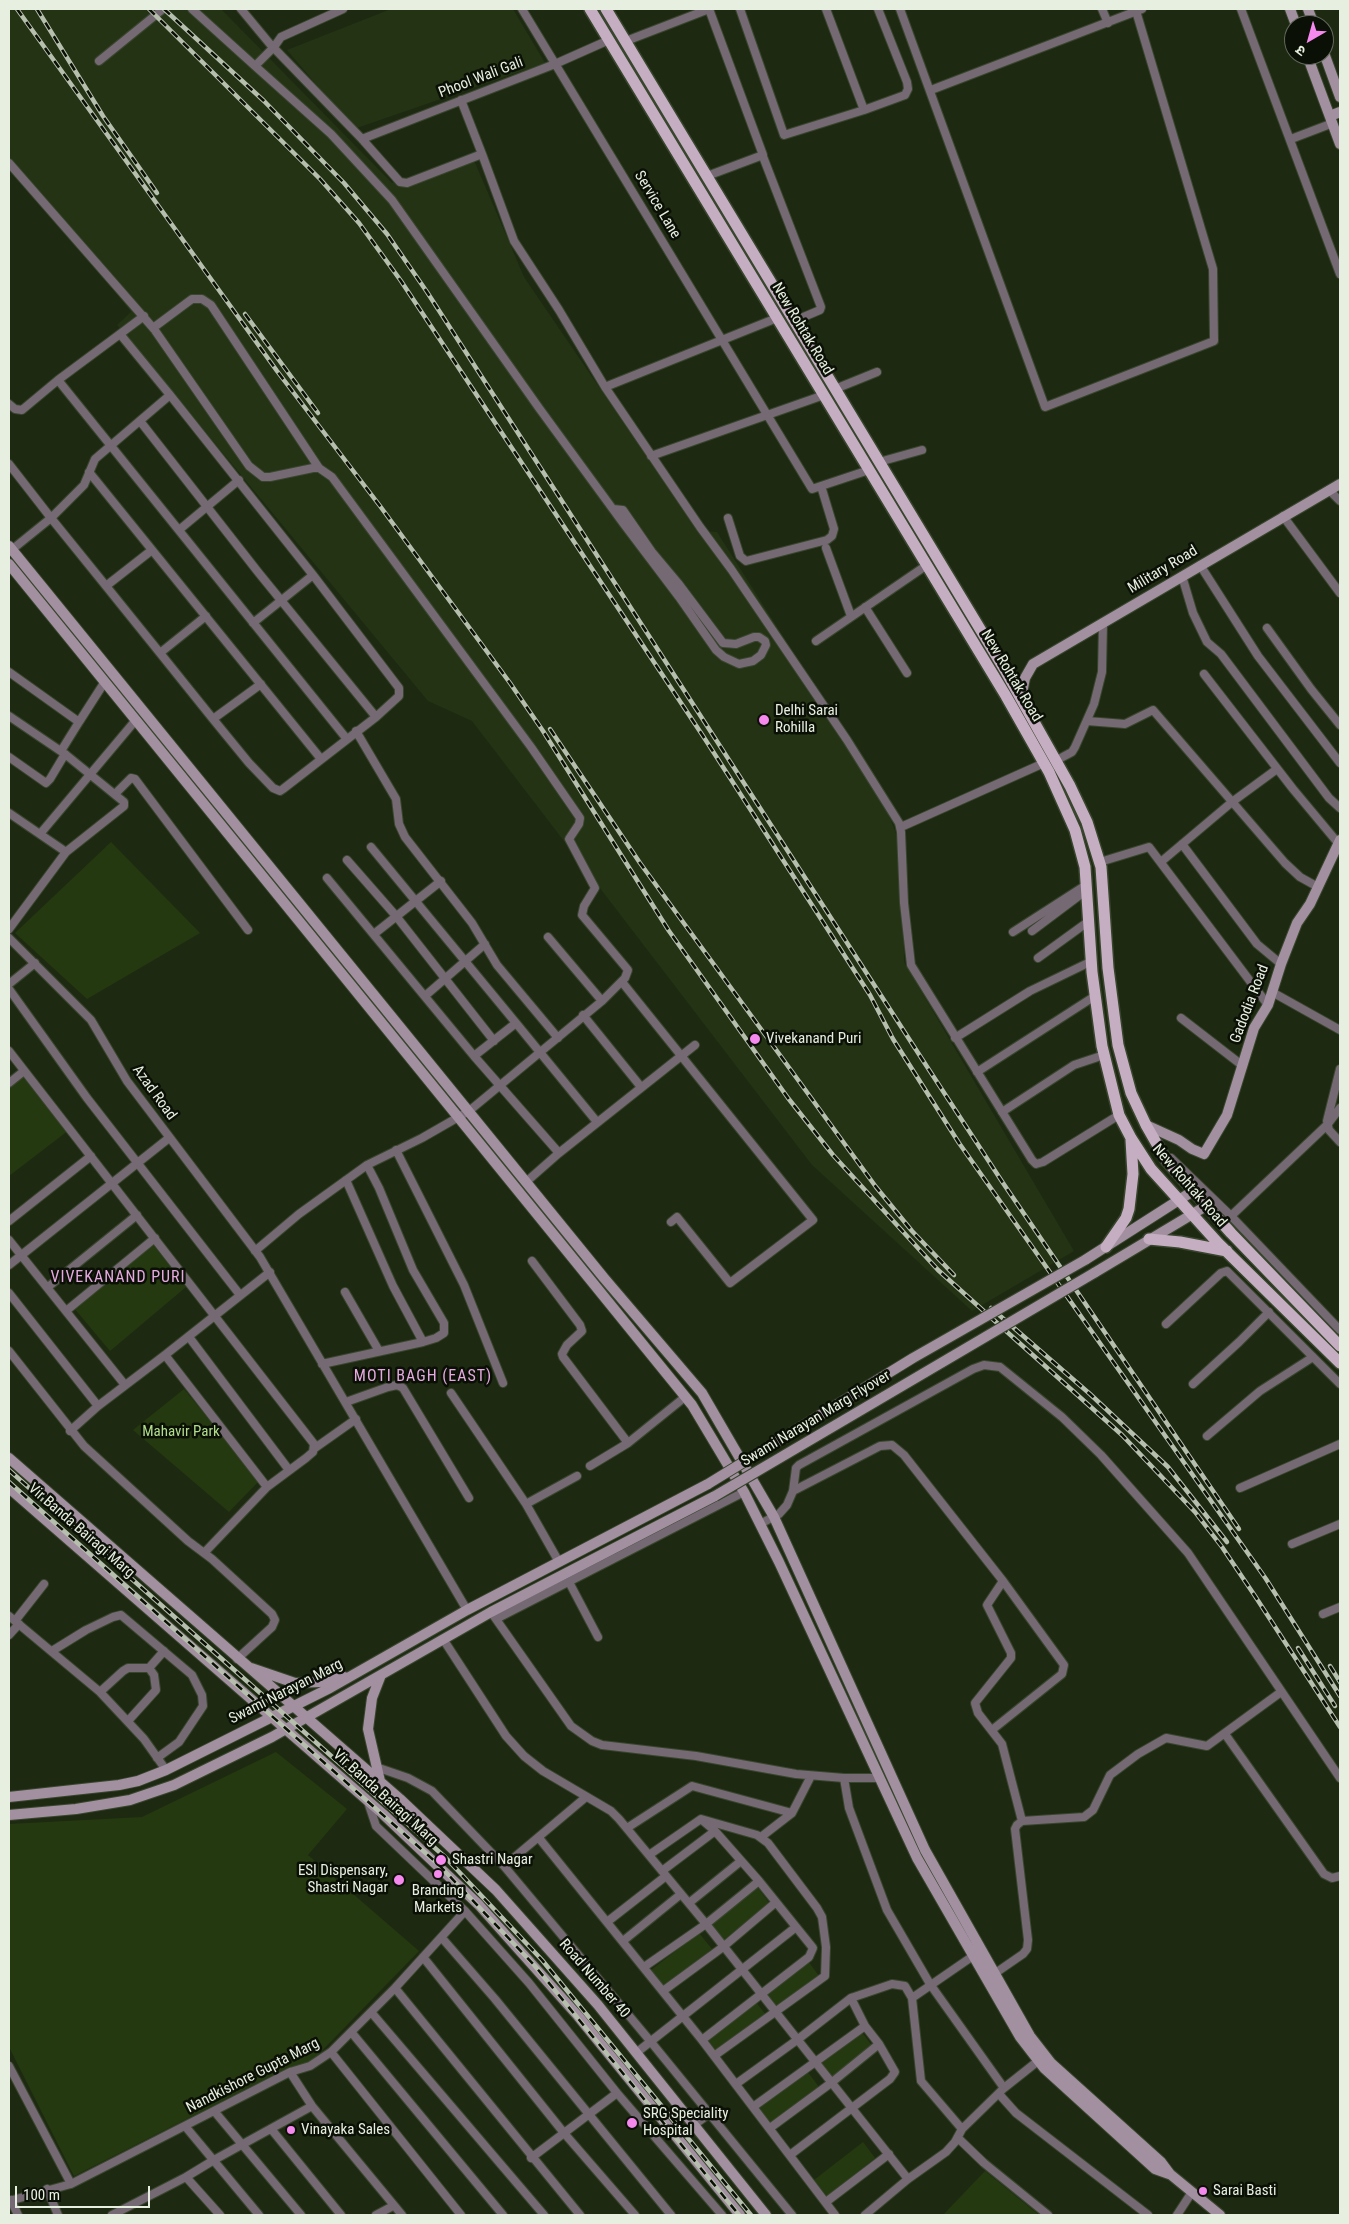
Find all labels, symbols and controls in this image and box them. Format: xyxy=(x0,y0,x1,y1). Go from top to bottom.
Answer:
north arrow xyxy=(1284,15,1334,65)
text: उ xyxy=(1292,42,1309,60)
street label: Phool Wali Gali xyxy=(436,54,526,102)
street label: Service Lane xyxy=(630,168,684,242)
street label: New Rohtak Road xyxy=(767,280,837,378)
street label: Military Road xyxy=(1125,542,1201,598)
street label: New Rohtak Road xyxy=(976,627,1046,725)
place label: Delhi Sarai Rohilla xyxy=(775,702,838,737)
marker: Delhi Sarai Rohilla xyxy=(757,713,771,727)
street label: Gadodia Road xyxy=(1227,962,1273,1046)
place label: Vivekanand Puri xyxy=(766,1030,861,1048)
marker: Vivekanand Puri xyxy=(748,1032,762,1046)
street label: Azad Road xyxy=(128,1062,180,1124)
street label: New Rohtak Road xyxy=(1148,1141,1230,1231)
district label: VIVEKANAND PURI xyxy=(49,1268,187,1288)
district label: MOTI BAGH (EAST) xyxy=(352,1367,494,1387)
street label: Swami Narayan Marg Flyover xyxy=(738,1367,894,1471)
park label: Mahavir Park xyxy=(142,1423,220,1441)
street label: Vir Banda Bairagi Marg xyxy=(24,1480,138,1582)
street label: Swami Narayan Marg xyxy=(226,1656,346,1728)
street label: Vir Banda Bairagi Marg xyxy=(329,1746,441,1850)
place label: Shastri Nagar xyxy=(452,1851,533,1869)
marker: Shastri Nagar xyxy=(434,1853,448,1867)
place label: ESI Dispensary, Shastri Nagar xyxy=(298,1862,388,1897)
marker: Branding Markets xyxy=(432,1868,444,1880)
marker: ESI Dispensary, Shastri Nagar xyxy=(392,1873,406,1887)
place label: Branding Markets xyxy=(412,1882,464,1917)
street label: Road Number 40 xyxy=(555,1936,633,2022)
street label: Nandkishore Gupta Marg xyxy=(184,2035,322,2117)
place label: SRG Speciality Hospital xyxy=(643,2105,728,2140)
marker: SRG Speciality Hospital xyxy=(625,2116,639,2130)
place label: Vinayaka Sales xyxy=(301,2121,390,2139)
marker: Vinayaka Sales xyxy=(285,2124,297,2136)
scale bar xyxy=(18,2176,152,2208)
place label: Sarai Basti xyxy=(1213,2182,1276,2200)
marker: Sarai Basti xyxy=(1197,2185,1209,2197)
text: 100 m xyxy=(23,2186,60,2204)

